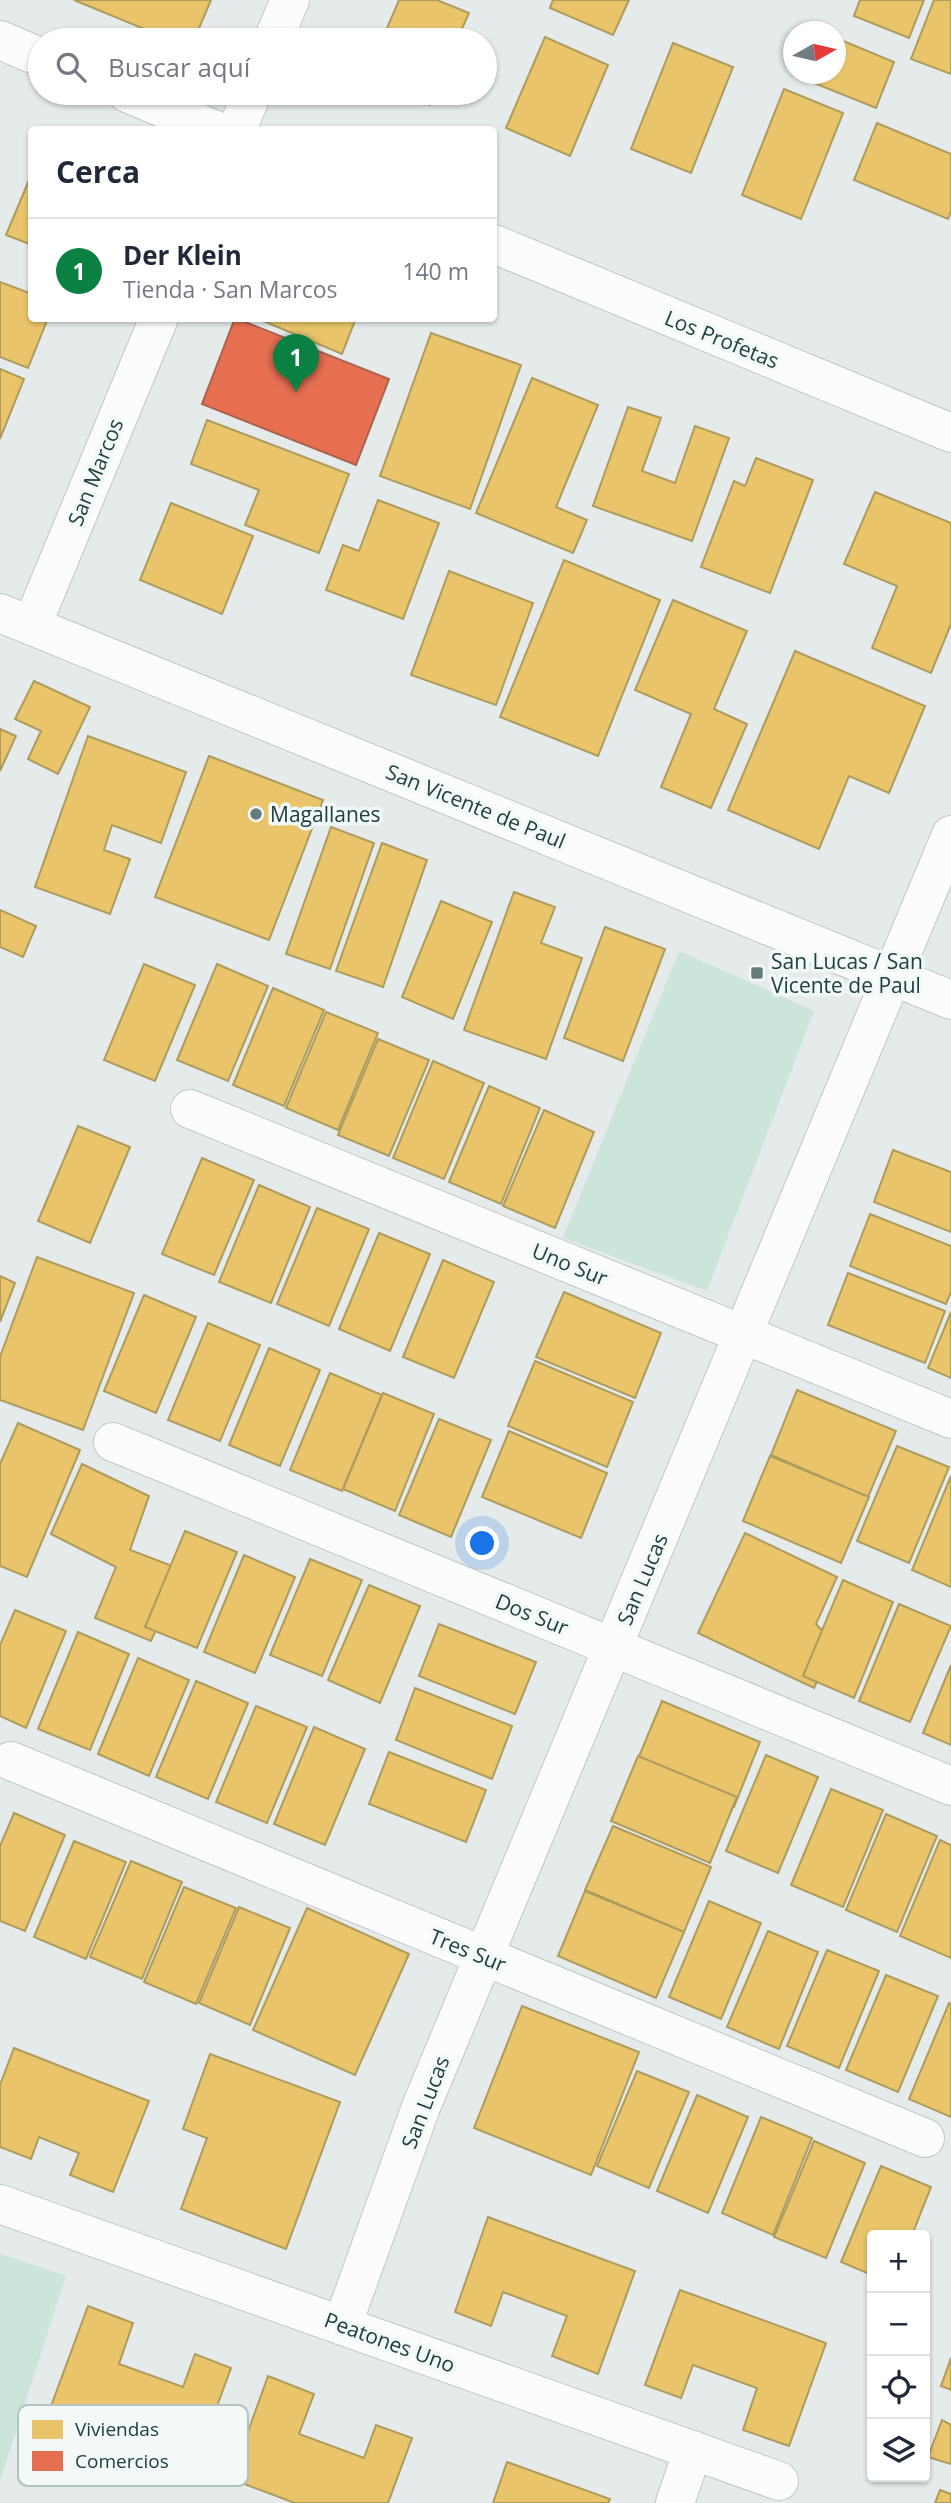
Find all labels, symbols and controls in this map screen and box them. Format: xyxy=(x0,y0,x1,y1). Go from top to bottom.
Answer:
north arrow xyxy=(783,21,846,84)
search box xyxy=(28,28,497,105)
icon: search xyxy=(52,48,90,86)
text: Buscar aquí xyxy=(108,49,250,85)
text: Cerca xyxy=(56,151,140,192)
text: Der Klein xyxy=(123,237,242,273)
text: 1 xyxy=(72,255,86,287)
text: 140 m xyxy=(402,255,469,287)
text: Tienda · San Marcos xyxy=(123,273,338,305)
street label: Los Profetas xyxy=(661,303,783,375)
pin: 1 xyxy=(273,334,319,392)
street label: San Marcos xyxy=(61,414,129,530)
street label: San Vicente de Paul xyxy=(382,757,570,855)
place label: Magallanes xyxy=(270,800,381,828)
marker: Magallanes xyxy=(248,806,264,822)
place label: San Lucas / San Vicente de Paul xyxy=(771,947,923,999)
marker: San Lucas / San Vicente de Paul xyxy=(749,965,765,981)
street label: Uno Sur xyxy=(528,1236,612,1292)
your location xyxy=(465,1526,499,1560)
street label: San Lucas xyxy=(610,1529,674,1629)
street label: Dos Sur xyxy=(491,1587,573,1641)
street label: Tres Sur xyxy=(425,1922,511,1978)
street label: San Lucas xyxy=(395,2052,455,2152)
map controls xyxy=(867,2230,930,2482)
button: + xyxy=(867,2230,930,2293)
button: − xyxy=(867,2293,930,2356)
street label: Peatones Uno xyxy=(321,2305,459,2379)
button: locate xyxy=(867,2356,930,2419)
legend xyxy=(18,2405,248,2486)
text: Viviendas xyxy=(75,2416,159,2442)
button: layers xyxy=(867,2419,930,2482)
text: Comercios xyxy=(75,2448,169,2474)

